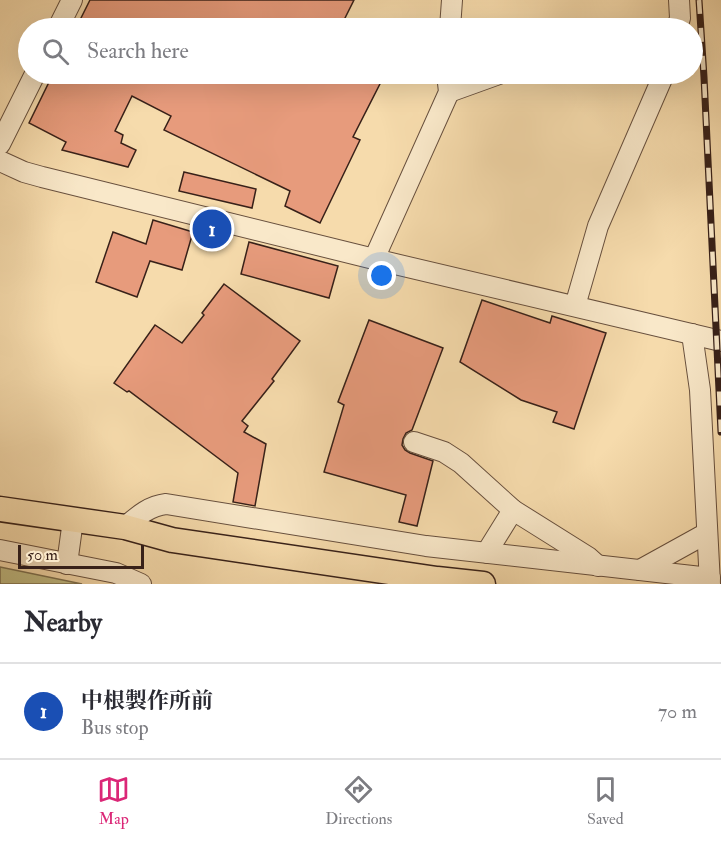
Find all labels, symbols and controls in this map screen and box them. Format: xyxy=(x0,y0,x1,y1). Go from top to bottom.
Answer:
search box xyxy=(18,18,703,84)
icon: search xyxy=(39,35,72,68)
text: Search here xyxy=(87,37,189,65)
pin: 1 xyxy=(192,206,232,252)
your location xyxy=(367,261,396,290)
scale bar xyxy=(18,542,144,570)
text: 50 m xyxy=(27,545,58,565)
text: Nearby xyxy=(24,607,102,639)
text: 中根製作所前 xyxy=(81,687,213,715)
text: 1 xyxy=(40,699,47,724)
text: 70 m xyxy=(658,699,697,724)
text: Bus stop xyxy=(81,715,149,740)
tab: Map xyxy=(97,773,130,829)
tab: Directions xyxy=(325,773,392,829)
tab: Saved xyxy=(587,773,624,829)

